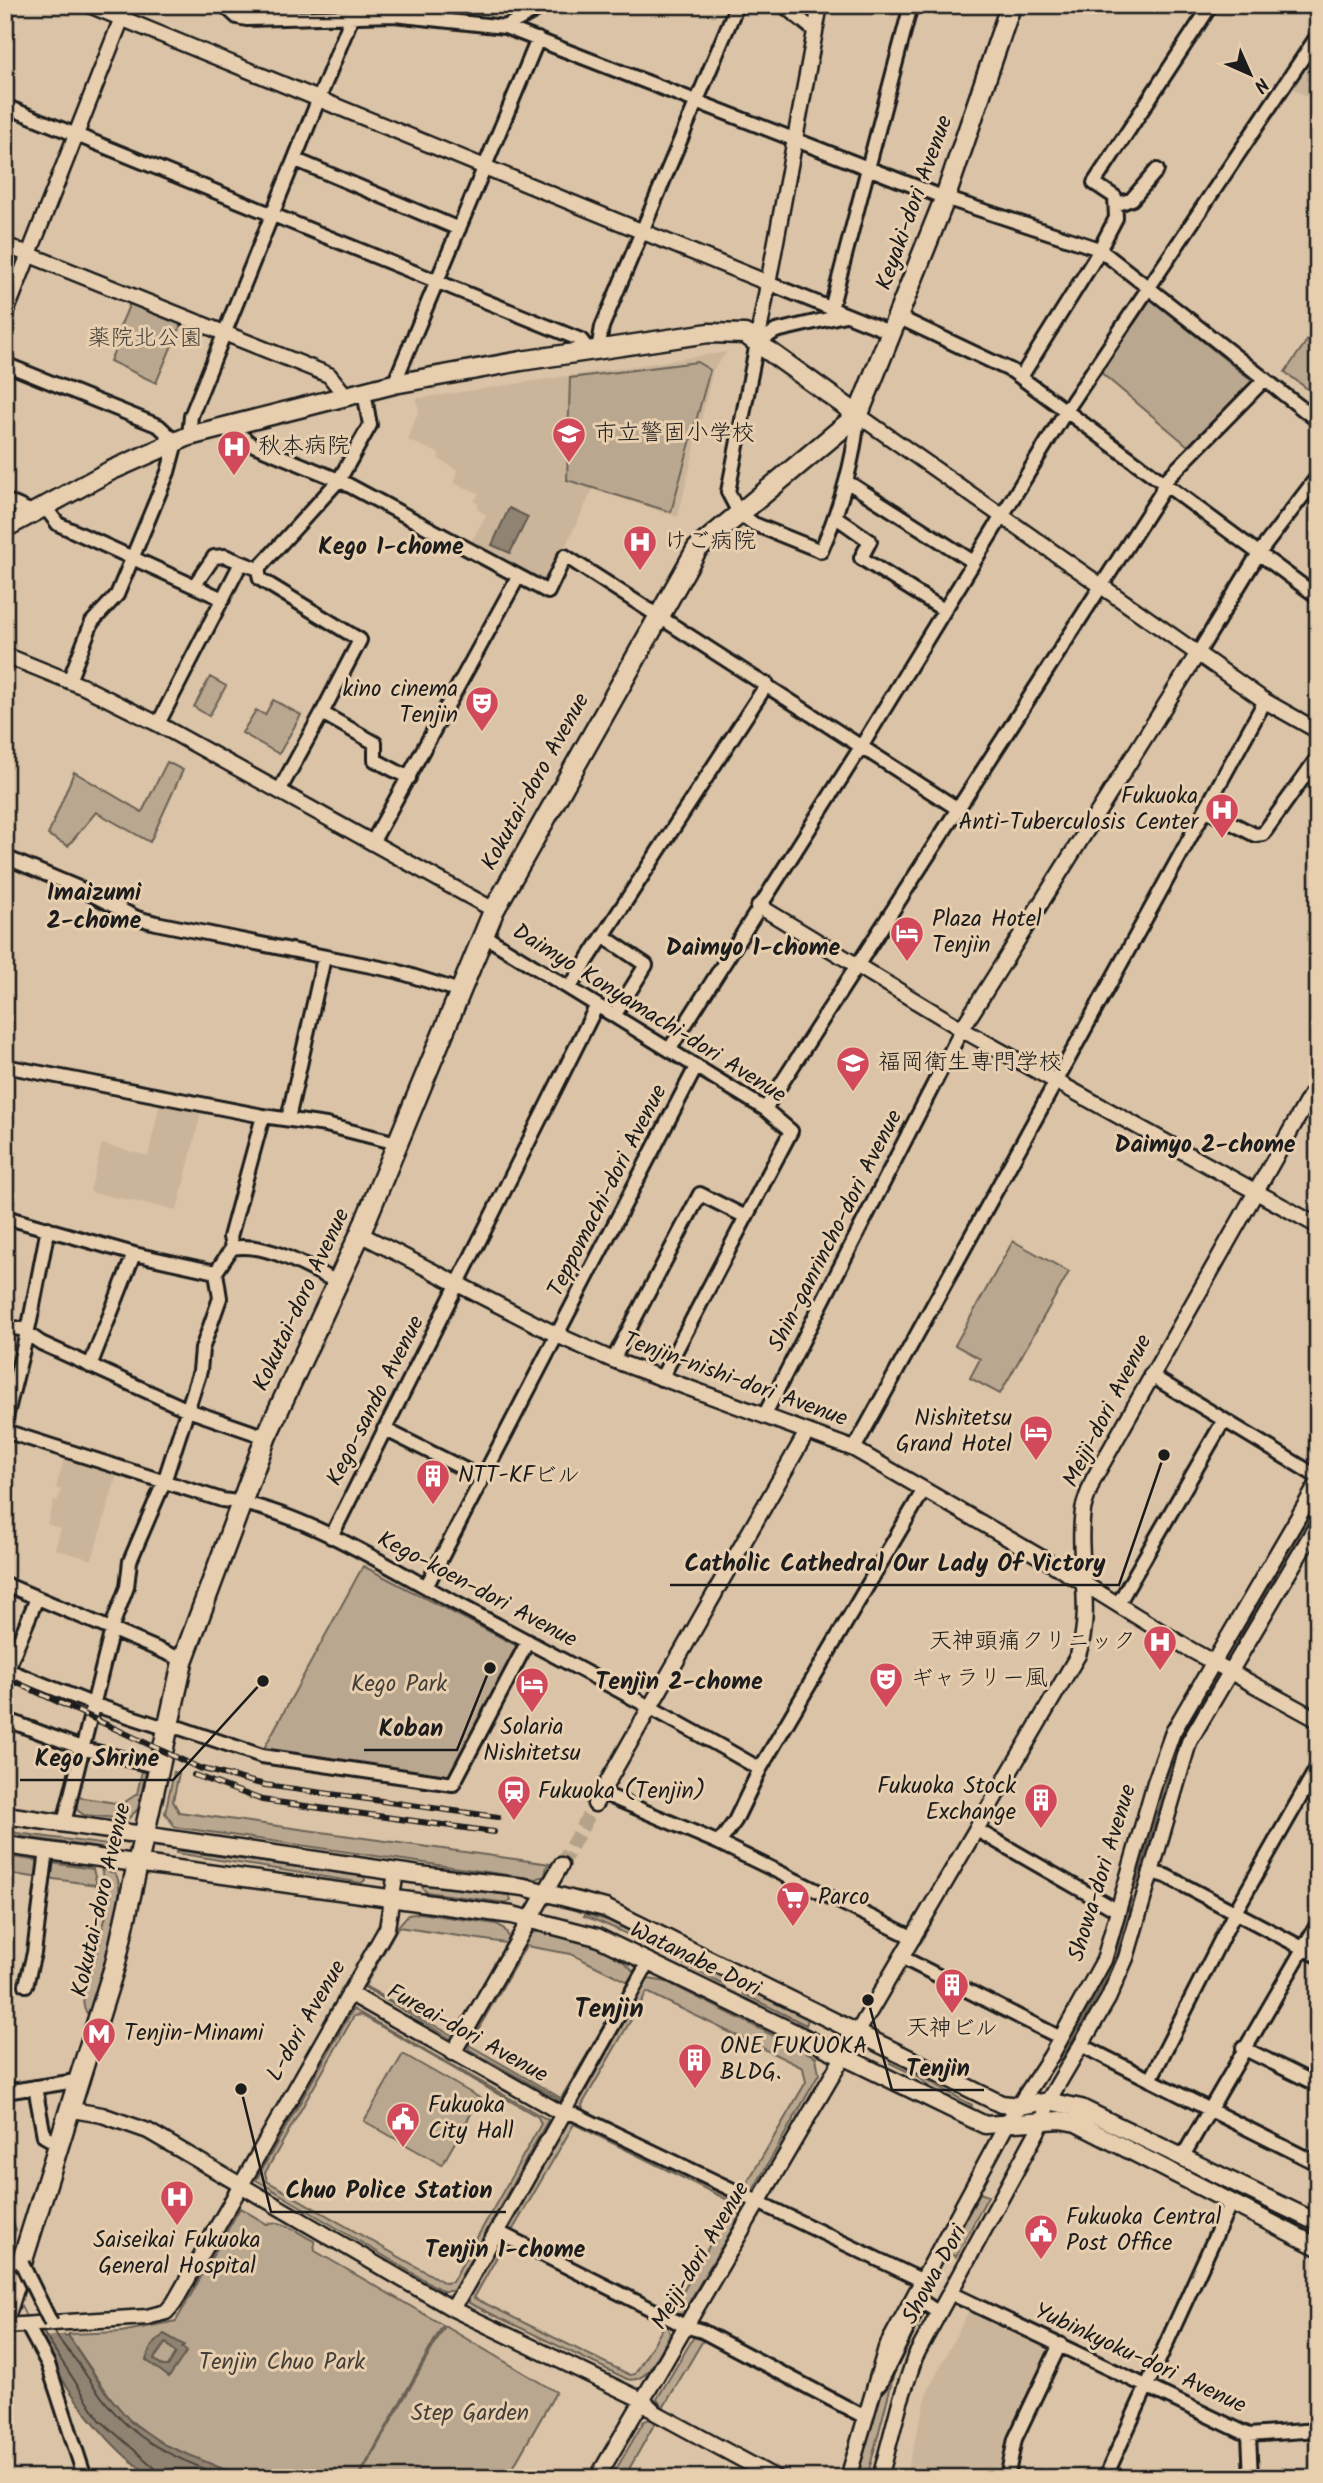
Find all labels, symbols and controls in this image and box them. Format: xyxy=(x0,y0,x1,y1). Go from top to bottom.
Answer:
north arrow xyxy=(1214,38,1284,108)
text: N xyxy=(1246,70,1275,99)
street label: Keyaki-dori Avenue xyxy=(867,110,963,296)
park label: 薬院北公園 xyxy=(88,321,203,357)
school or university icon: 市立警固小学校 xyxy=(550,415,588,464)
place label: 市立警固小学校 xyxy=(594,416,755,452)
hospital icon: 秋本病院 xyxy=(215,428,253,477)
place label: 秋本病院 xyxy=(258,429,350,465)
hospital icon: けご病院 xyxy=(621,523,659,572)
place label: けご病院 xyxy=(664,524,756,560)
district label: Kego 1-chome xyxy=(318,528,464,567)
place label: kino cinema Tenjin xyxy=(342,672,458,734)
theatre icon: kino cinema Tenjin xyxy=(463,684,501,733)
street label: Kokutai-doro Avenue xyxy=(472,686,600,878)
place label: Fukuoka Anti-Tuberculosis Center xyxy=(959,779,1199,841)
hospital icon: Fukuoka Anti-Tuberculosis Center xyxy=(1203,791,1241,840)
district label: Imaizumi 2-chome xyxy=(47,874,142,941)
place label: Plaza Hotel Tenjin xyxy=(932,902,1042,964)
hotel icon: Plaza Hotel Tenjin xyxy=(888,914,926,963)
street label: Daimyo Konyamachi-dori Avenue xyxy=(505,915,793,1113)
district label: Daimyo 1-chome xyxy=(666,929,840,968)
school or university icon: 福岡衛生専門学校 xyxy=(834,1044,872,1093)
place label: 福岡衛生専門学校 xyxy=(878,1045,1062,1081)
street label: Teppomachi-dori Avenue xyxy=(539,1078,677,1304)
street label: Shin-ganrincho-dori Avenue xyxy=(759,1104,913,1358)
district label: Daimyo 2-chome xyxy=(1114,1126,1296,1165)
street label: Kokutai-doro Avenue xyxy=(244,1202,360,1398)
street label: Kego-sando Avenue xyxy=(317,1309,435,1493)
street label: Tenjin-nishi-dori Avenue xyxy=(618,1323,852,1437)
street label: Meiji-dori Avenue xyxy=(1054,1328,1162,1494)
place label: Nishitetsu Grand Hotel xyxy=(896,1401,1012,1463)
hotel icon: Nishitetsu Grand Hotel xyxy=(1017,1413,1055,1462)
building icon: NTT-KFビル xyxy=(414,1457,452,1506)
place label: NTT-KFビル xyxy=(458,1458,580,1494)
street label: Kego-koen-dori Avenue xyxy=(370,1522,584,1658)
callout: Catholic Cathedral Our Lady Of Victory xyxy=(670,1540,1119,1585)
text: Catholic Cathedral Our Lady Of Victory xyxy=(684,1545,1106,1584)
hospital icon: 天神頭痛クリニック xyxy=(1141,1623,1179,1672)
place label: 天神頭痛クリニック xyxy=(929,1624,1136,1660)
theatre icon: ギャラリー風 xyxy=(867,1660,905,1709)
place label: ギャラリー風 xyxy=(910,1661,1048,1697)
district label: Tenjin 2-chome xyxy=(595,1663,763,1702)
hotel icon: Solaria Nishitetsu xyxy=(513,1665,551,1714)
park label: Kego Park xyxy=(351,1667,447,1703)
callout: Koban xyxy=(364,1705,457,1750)
text: Koban xyxy=(379,1710,443,1749)
place label: Solaria Nishitetsu xyxy=(483,1710,581,1772)
callout: Kego Shrine xyxy=(20,1735,173,1780)
text: Kego Shrine xyxy=(35,1740,160,1779)
place label: Fukuoka Stock Exchange xyxy=(877,1769,1016,1831)
station icon: Fukuoka (Tenjin) xyxy=(495,1773,533,1822)
place label: Fukuoka (Tenjin) xyxy=(538,1774,705,1810)
street label: Showa-dori Avenue xyxy=(1059,1780,1147,1966)
building icon: Fukuoka Stock Exchange xyxy=(1022,1781,1060,1830)
street label: Kokutai-doro Avenue xyxy=(62,1799,142,2001)
supermarket icon: Parco xyxy=(774,1879,812,1928)
place label: Parco xyxy=(818,1880,870,1916)
street label: Watanabe Dori xyxy=(624,1913,768,2008)
street label: L-dori Avenue xyxy=(258,1954,356,2088)
building icon: 天神ビル xyxy=(933,1966,971,2015)
street label: Fureai-dori Avenue xyxy=(380,1975,554,2093)
district label: Tenjin xyxy=(574,1989,644,2031)
place label: 天神ビル xyxy=(906,2011,998,2047)
metro station icon: Tenjin-Minami xyxy=(80,2015,118,2064)
place label: Tenjin-Minami xyxy=(124,2016,265,2052)
place label: ONE FUKUOKA BLDG. xyxy=(720,2029,867,2091)
building icon: ONE FUKUOKA BLDG. xyxy=(676,2041,714,2090)
callout: Tenjin xyxy=(892,2045,984,2090)
text: Tenjin xyxy=(906,2050,970,2089)
place label: Fukuoka City Hall xyxy=(428,2088,514,2150)
public building icon: Fukuoka City Hall xyxy=(384,2100,422,2149)
callout: Chuo Police Station xyxy=(271,2167,506,2212)
text: Chuo Police Station xyxy=(285,2172,493,2211)
street label: Meiji-dori Avenue xyxy=(642,2175,760,2337)
hospital icon: Saiseikai Fukuoka General Hospital xyxy=(158,2178,196,2227)
place label: Fukuoka Central Post Office xyxy=(1066,2200,1222,2262)
public building icon: Fukuoka Central Post Office xyxy=(1022,2212,1060,2261)
street label: Showa Dori xyxy=(893,2217,978,2331)
place label: Saiseikai Fukuoka General Hospital xyxy=(93,2223,261,2285)
district label: Tenjin 1-chome xyxy=(425,2231,586,2270)
street label: Yubinkyoku-dori Avenue xyxy=(1028,2294,1252,2424)
park label: Tenjin Chuo Park xyxy=(199,2345,365,2381)
park label: Step Garden xyxy=(411,2396,529,2432)

